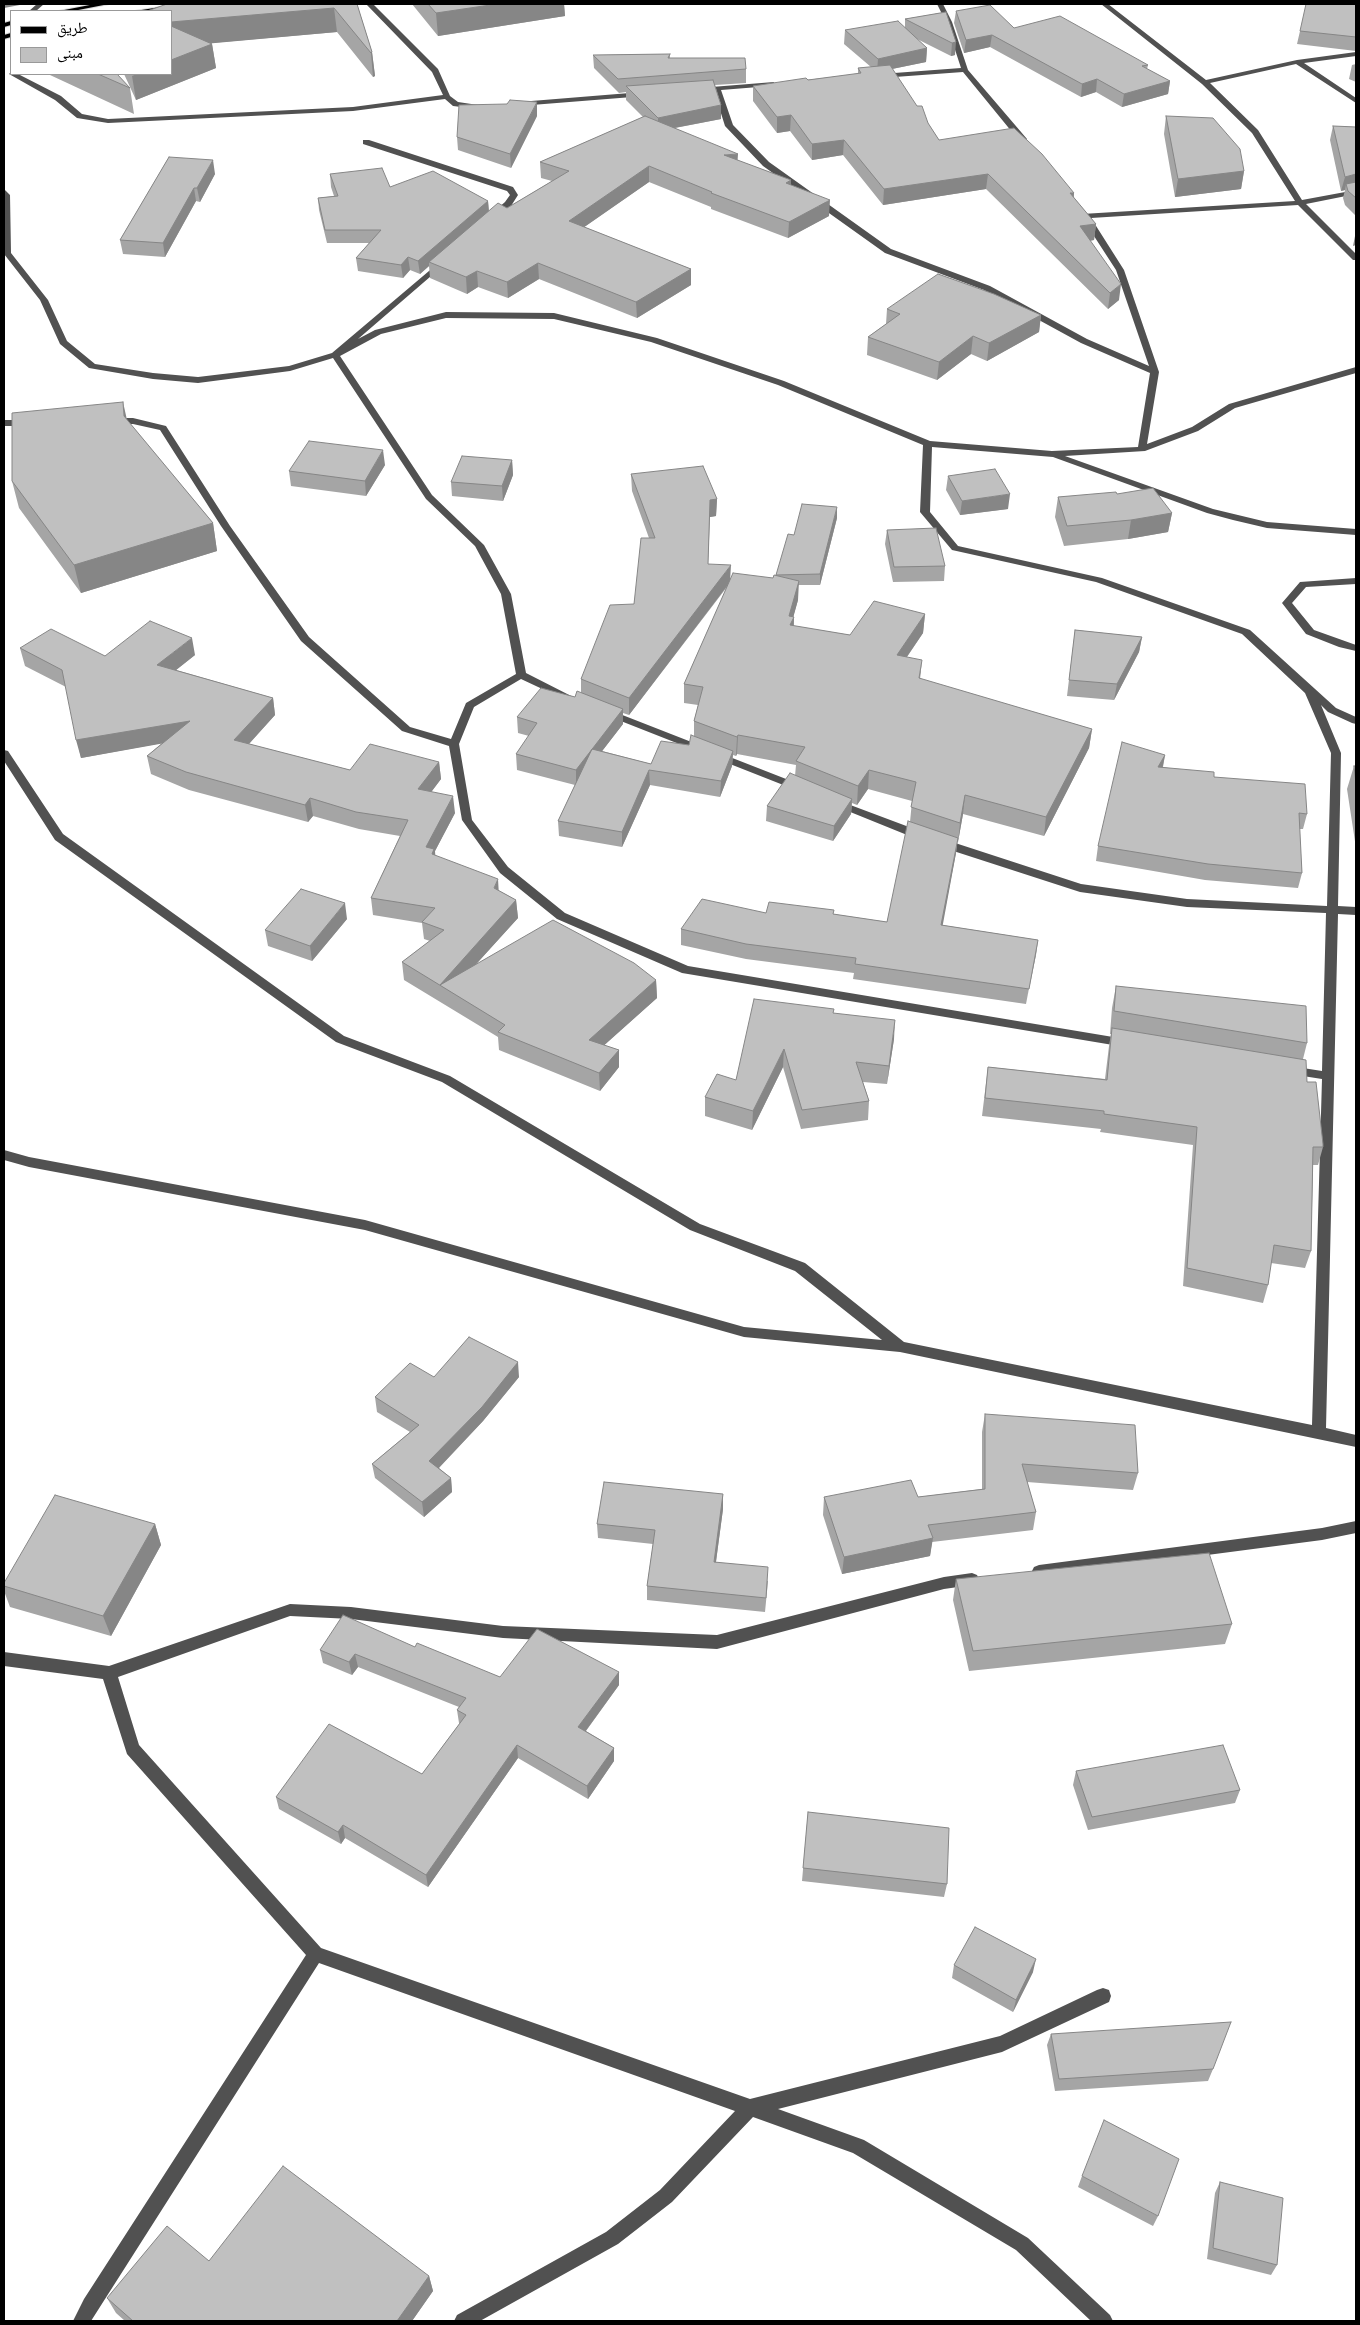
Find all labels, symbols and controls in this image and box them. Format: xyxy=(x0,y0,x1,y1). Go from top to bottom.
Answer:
legend xyxy=(10,10,172,75)
text: طريق xyxy=(57,18,88,39)
text: مبنى xyxy=(57,43,83,64)

